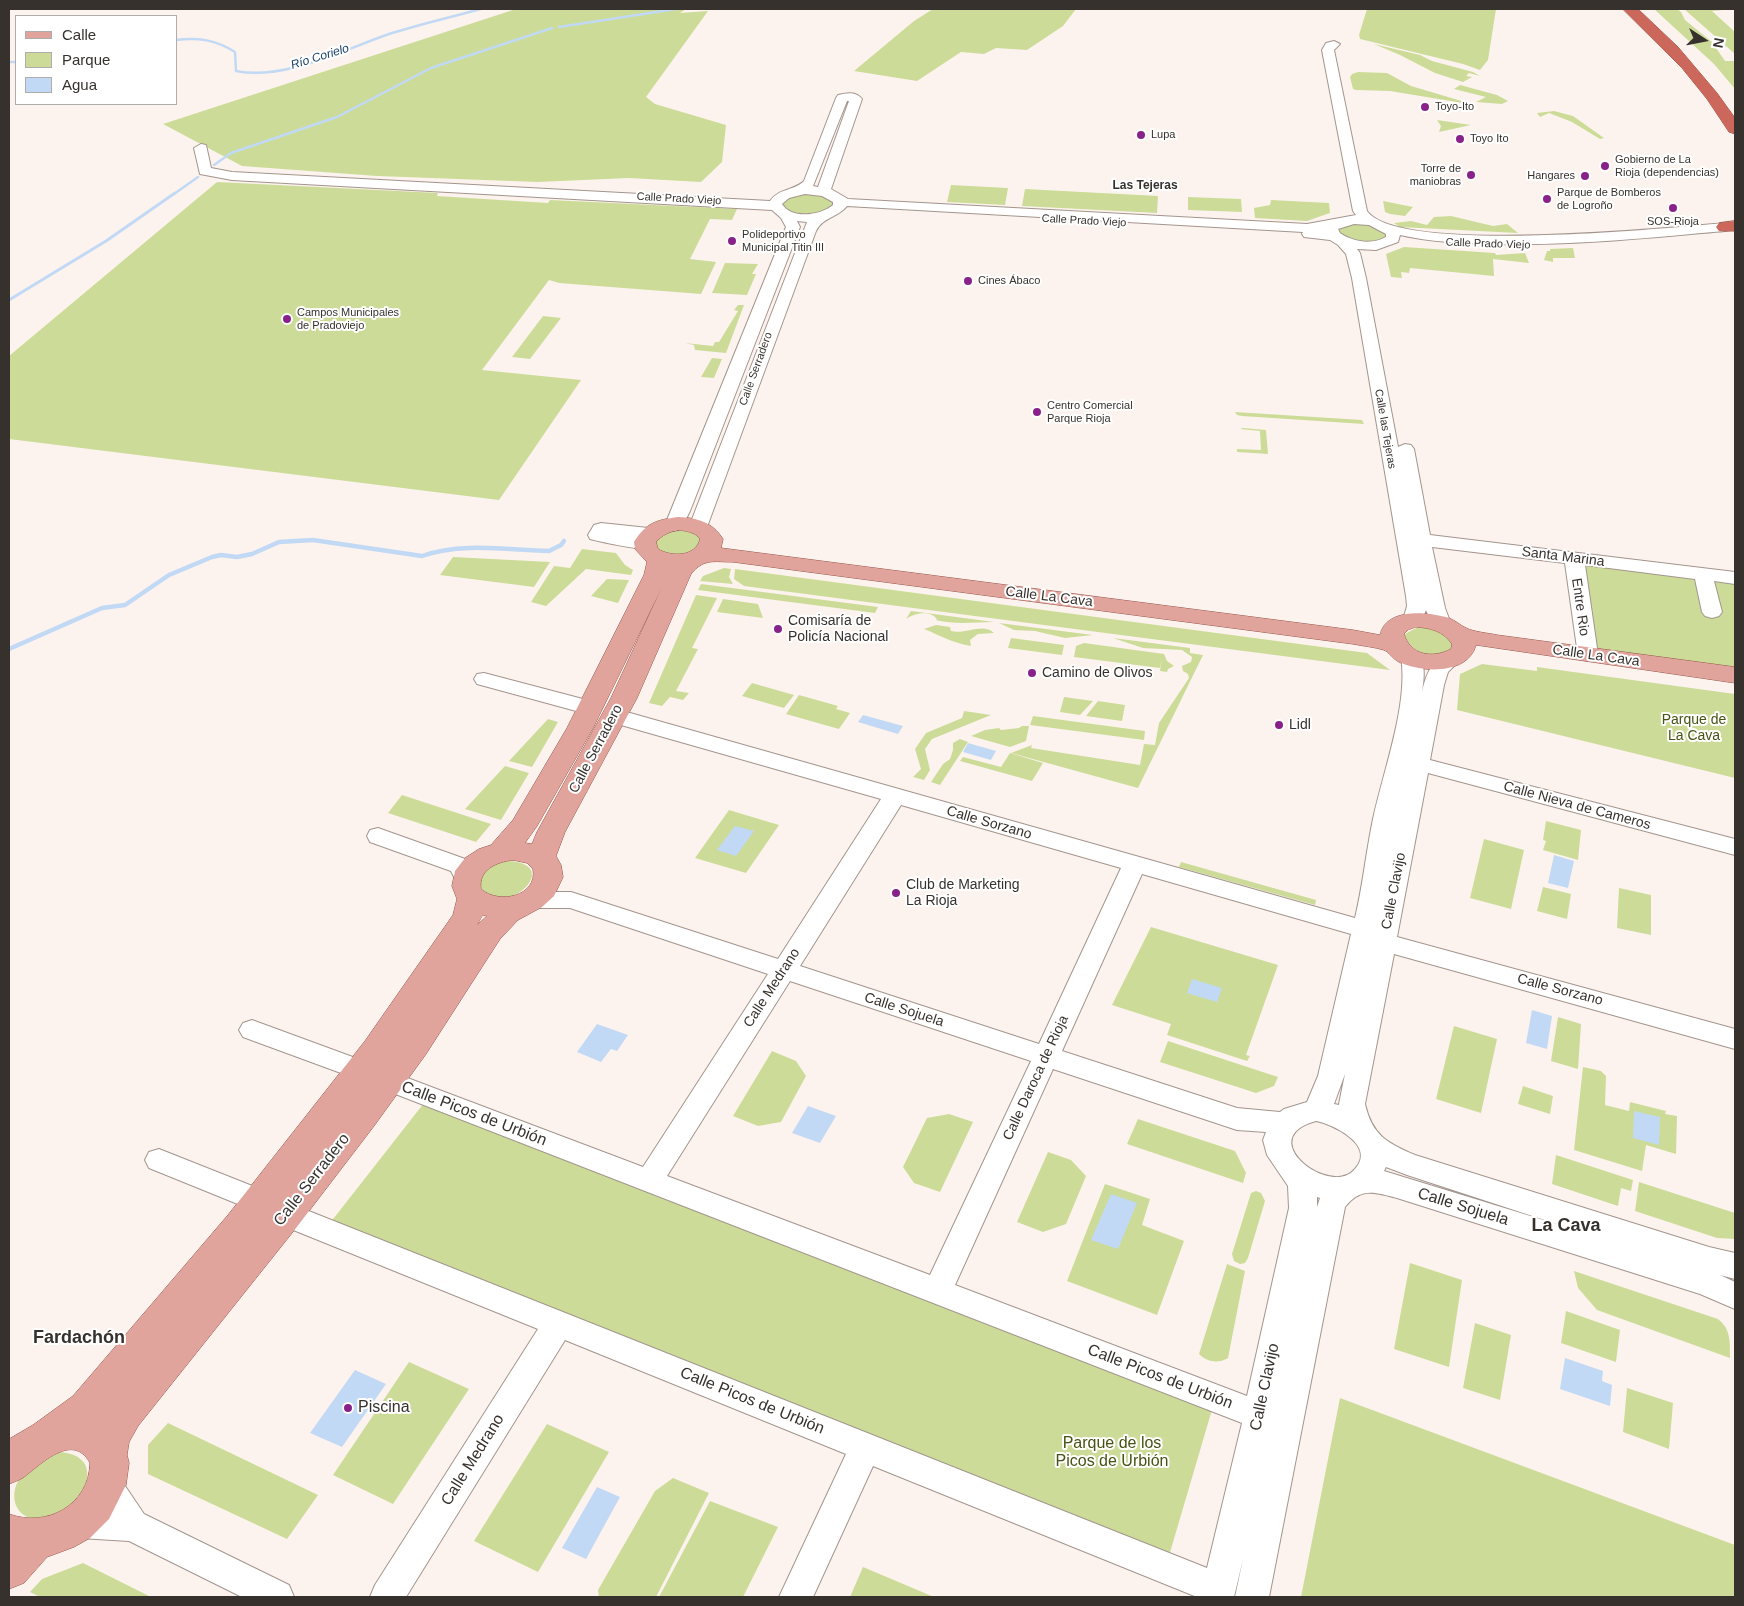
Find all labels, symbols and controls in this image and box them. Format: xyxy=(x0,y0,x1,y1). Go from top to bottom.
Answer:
legend xyxy=(15,15,178,105)
north arrow xyxy=(1679,15,1729,65)
text: Calle xyxy=(62,26,96,43)
text: N xyxy=(1710,36,1728,49)
water label: Río Corielo xyxy=(289,41,351,73)
text: Parque xyxy=(62,51,110,68)
text: Agua xyxy=(62,76,97,93)
place label: Toyo-Ito xyxy=(1435,100,1474,114)
marker: Toyo-Ito xyxy=(1419,101,1431,113)
place label: Lupa xyxy=(1151,128,1175,142)
marker: Lupa xyxy=(1135,129,1147,141)
place label: Toyo Ito xyxy=(1470,132,1509,146)
marker: Toyo Ito xyxy=(1454,133,1466,145)
place label: Gobierno de La Rioja (dependencias) xyxy=(1615,153,1719,179)
marker: Gobierno de La Rioja (dependencias) xyxy=(1599,160,1611,172)
place label: Torre de maniobras xyxy=(1410,162,1461,188)
marker: Torre de maniobras xyxy=(1465,169,1477,181)
place label: Hangares xyxy=(1527,169,1575,183)
marker: Hangares xyxy=(1579,170,1591,182)
district label: Las Tejeras xyxy=(1112,179,1178,193)
place label: Parque de Bomberos de Logroño xyxy=(1557,186,1661,212)
street label: Calle Prado Viejo xyxy=(636,190,722,208)
marker: Parque de Bomberos de Logroño xyxy=(1541,193,1553,205)
marker: SOS-Rioja xyxy=(1667,202,1679,214)
street label: Calle Prado Viejo xyxy=(1041,212,1127,230)
place label: SOS-Rioja xyxy=(1647,215,1699,229)
place label: Polideportivo Municipal Titin III xyxy=(742,228,824,254)
marker: Polideportivo Municipal Titin III xyxy=(726,235,738,247)
street label: Calle Prado Viejo xyxy=(1445,236,1531,252)
place label: Cines Ábaco xyxy=(978,274,1040,288)
marker: Cines Ábaco xyxy=(962,275,974,287)
place label: Campos Municipales de Pradoviejo xyxy=(297,306,399,332)
marker: Campos Municipales de Pradoviejo xyxy=(281,313,293,325)
street label: Calle Serradero xyxy=(737,331,775,407)
street label: Calle las Tejeras xyxy=(1371,388,1399,470)
place label: Centro Comercial Parque Rioja xyxy=(1047,399,1133,425)
marker: Centro Comercial Parque Rioja xyxy=(1031,406,1043,418)
street label: Santa Marina xyxy=(1521,544,1605,570)
street label: Entre Rio xyxy=(1568,577,1592,637)
street label: Calle La Cava xyxy=(1004,583,1094,611)
place label: Comisaría de Policía Nacional xyxy=(788,613,888,646)
marker: Comisaría de Policía Nacional xyxy=(772,623,784,635)
street label: Calle La Cava xyxy=(1551,642,1641,670)
place label: Camino de Olivos xyxy=(1042,665,1152,681)
marker: Camino de Olivos xyxy=(1026,667,1038,679)
street label: Calle Serradero xyxy=(566,702,626,796)
park label: Parque de La Cava xyxy=(1662,712,1726,744)
place label: Lidl xyxy=(1289,717,1311,733)
marker: Lidl xyxy=(1273,719,1285,731)
street label: Calle Nieva de Cameros xyxy=(1502,778,1652,834)
street label: Calle Sorzano xyxy=(944,803,1034,843)
street label: Calle Clavijo xyxy=(1378,851,1410,931)
place label: Club de Marketing La Rioja xyxy=(906,877,1020,910)
marker: Club de Marketing La Rioja xyxy=(890,887,902,899)
street label: Calle Medrano xyxy=(740,945,804,1031)
street label: Calle Sorzano xyxy=(1515,971,1605,1009)
street label: Calle Sojuela xyxy=(862,989,946,1031)
street label: Calle Daroca de Rioja xyxy=(1000,1013,1072,1143)
street label: Calle Picos de Urbión xyxy=(399,1077,549,1151)
street label: Calle Serradero xyxy=(270,1130,354,1230)
street label: Calle Sojuela xyxy=(1415,1184,1511,1230)
district label: La Cava xyxy=(1531,1215,1601,1237)
district label: Fardachón xyxy=(33,1327,125,1349)
street label: Calle Picos de Urbión xyxy=(1085,1340,1235,1414)
street label: Calle Clavijo xyxy=(1246,1342,1284,1432)
street label: Calle Picos de Urbión xyxy=(677,1363,827,1439)
place label: Piscina xyxy=(358,1398,410,1418)
marker: Piscina xyxy=(342,1402,354,1414)
street label: Calle Medrano xyxy=(437,1411,509,1509)
park label: Parque de los Picos de Urbión xyxy=(1056,1434,1168,1472)

